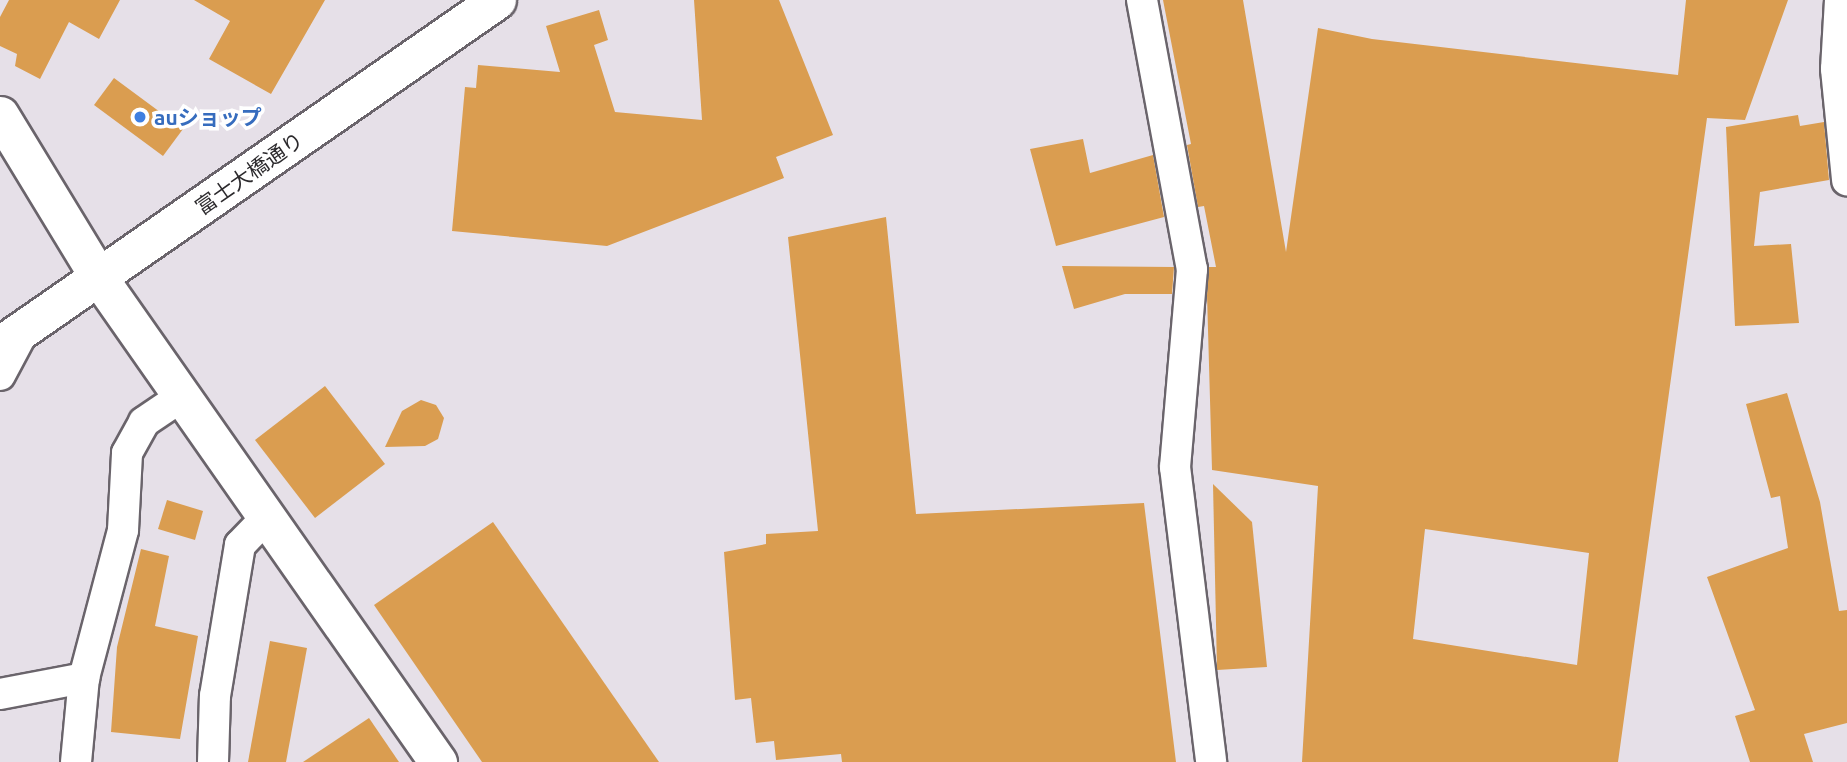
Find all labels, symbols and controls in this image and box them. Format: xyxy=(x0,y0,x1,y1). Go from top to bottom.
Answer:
place label: auショップ xyxy=(154,104,262,130)
marker: auショップ xyxy=(132,109,148,125)
street label: 富士大橋通り xyxy=(190,127,308,219)

